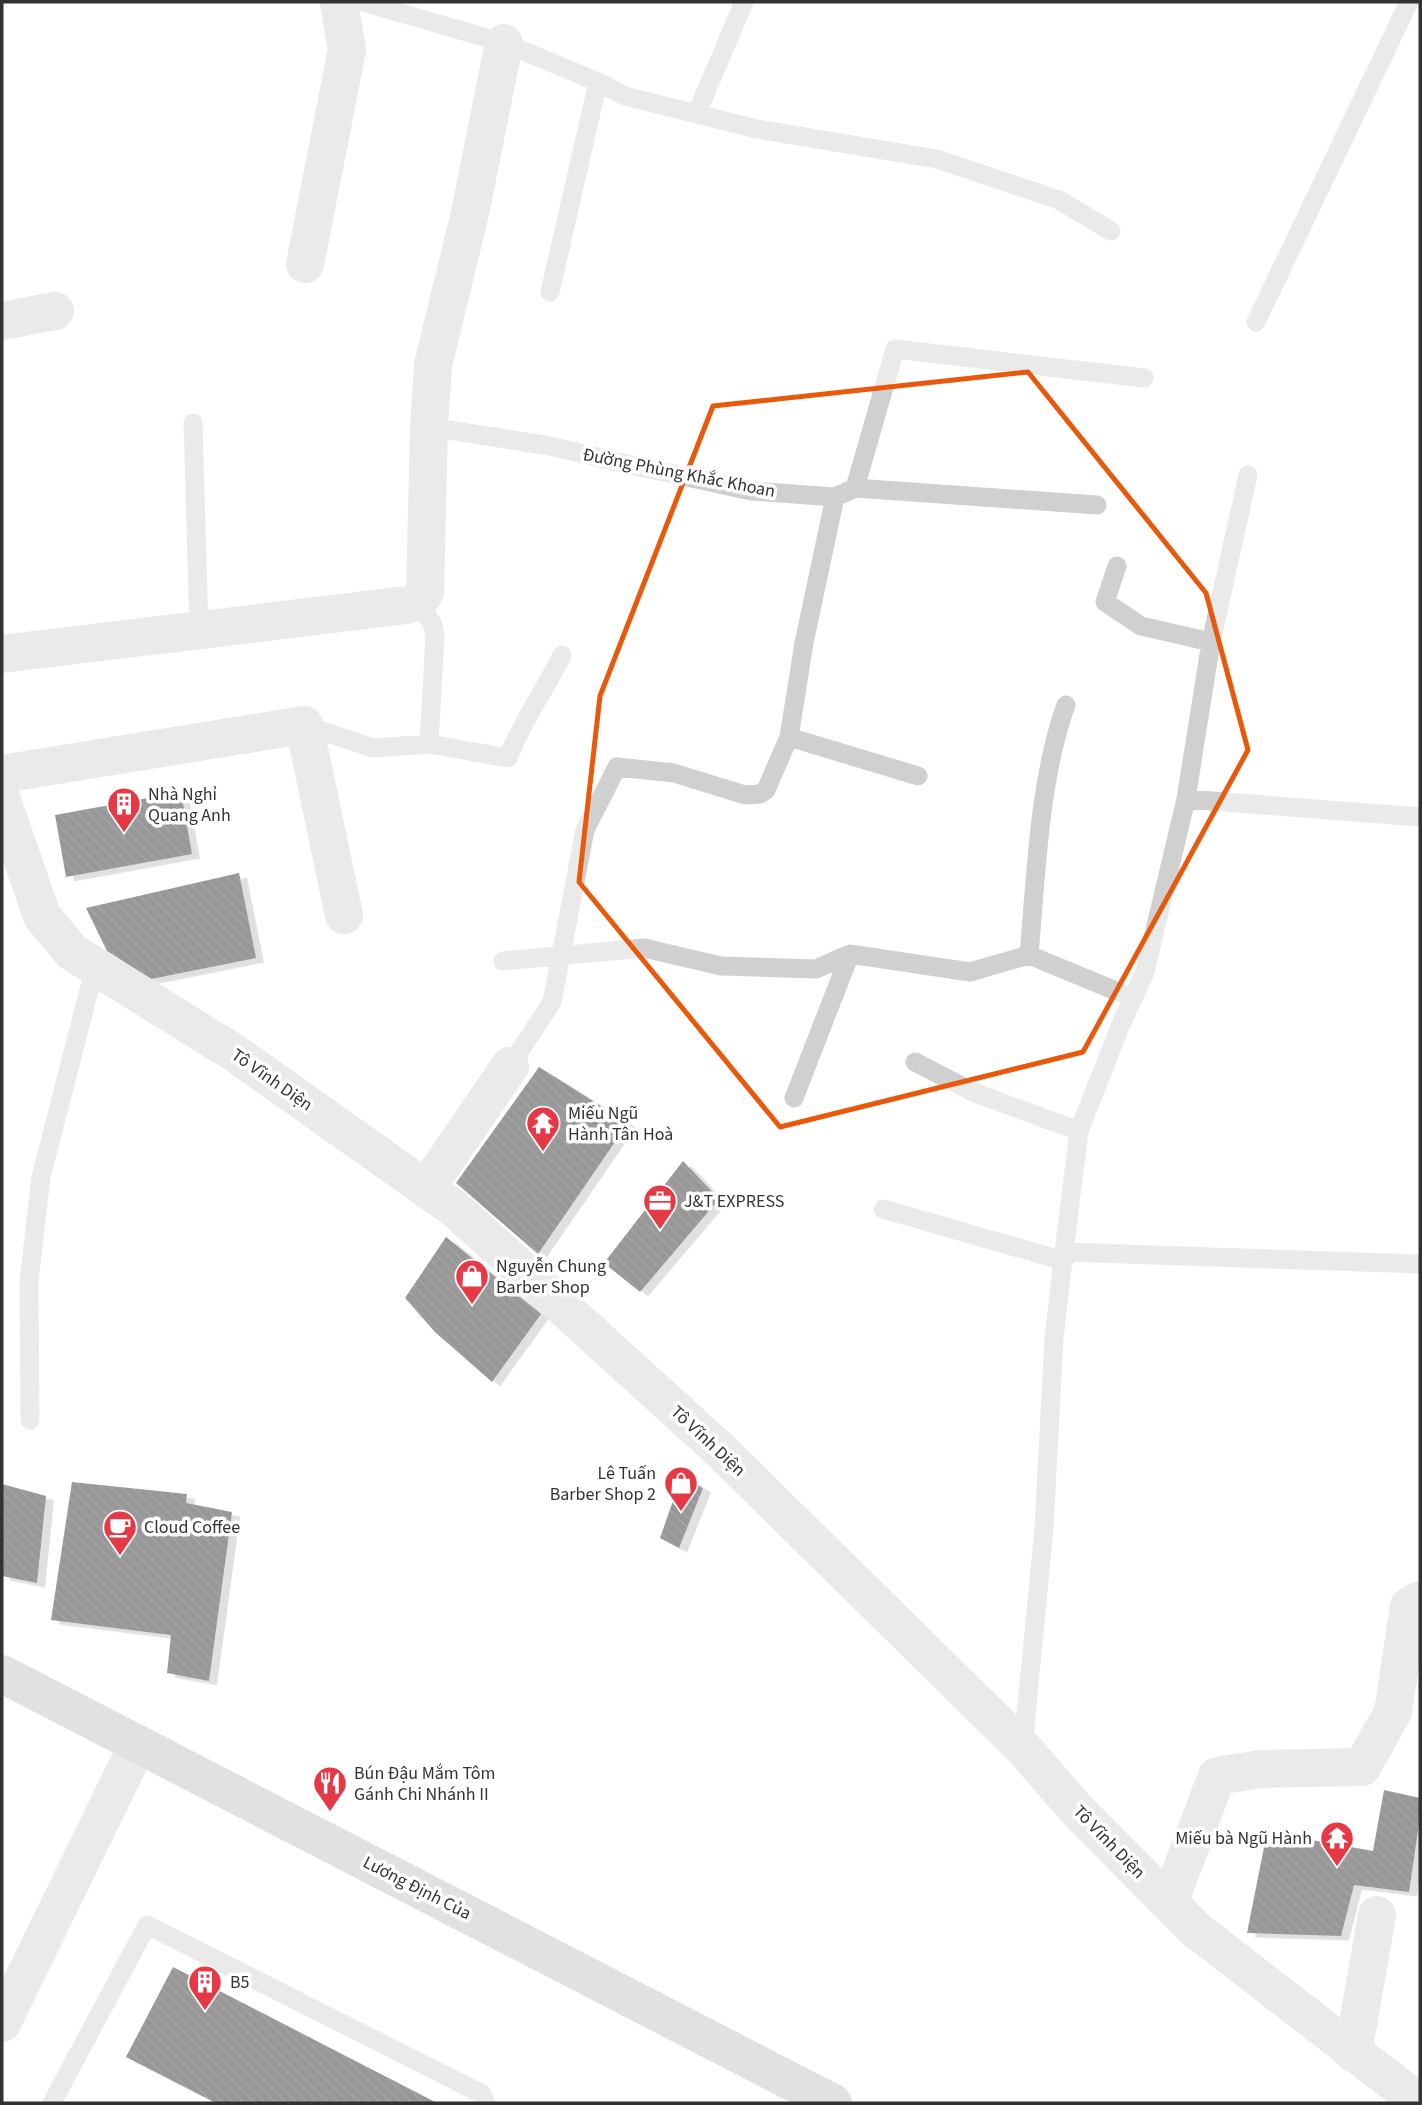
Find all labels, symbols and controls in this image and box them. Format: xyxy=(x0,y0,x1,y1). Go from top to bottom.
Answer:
street label: Đường Phùng Khắc Khoan xyxy=(581,442,777,504)
place label: Nhà Nghỉ Quang Anh xyxy=(148,782,231,828)
building icon: Nhà Nghỉ Quang Anh xyxy=(105,785,143,834)
street label: Tô Vĩnh Diện xyxy=(226,1043,318,1117)
place label: Miếu Ngũ Hành Tân Hoà xyxy=(568,1101,673,1147)
temple icon: Miếu Ngũ Hành Tân Hoà xyxy=(524,1104,562,1153)
office icon: J&T EXPRESS xyxy=(641,1182,679,1231)
place label: J&T EXPRESS xyxy=(684,1189,784,1214)
place label: Nguyễn Chung Barber Shop xyxy=(496,1254,606,1300)
shop icon: Nguyễn Chung Barber Shop xyxy=(453,1257,491,1306)
street label: Tô Vĩnh Diện xyxy=(665,1400,751,1482)
place label: Lê Tuấn Barber Shop 2 xyxy=(550,1461,656,1507)
shop icon: Lê Tuấn Barber Shop 2 xyxy=(662,1464,700,1513)
cafe icon: Cloud Coffee xyxy=(101,1508,139,1557)
place label: Cloud Coffee xyxy=(144,1515,240,1540)
place label: Bún Đậu Mắm Tôm Gánh Chi Nhánh II xyxy=(354,1761,496,1807)
restaurant icon: Bún Đậu Mắm Tôm Gánh Chi Nhánh II xyxy=(311,1764,349,1813)
street label: Tô Vĩnh Diện xyxy=(1067,1799,1151,1885)
temple icon: Miếu bà Ngũ Hành xyxy=(1318,1819,1356,1868)
place label: Miếu bà Ngũ Hành xyxy=(1175,1826,1312,1851)
street label: Lương Định Của xyxy=(358,1850,476,1926)
building icon: B5 xyxy=(186,1963,224,2012)
place label: B5 xyxy=(230,1970,250,1995)

